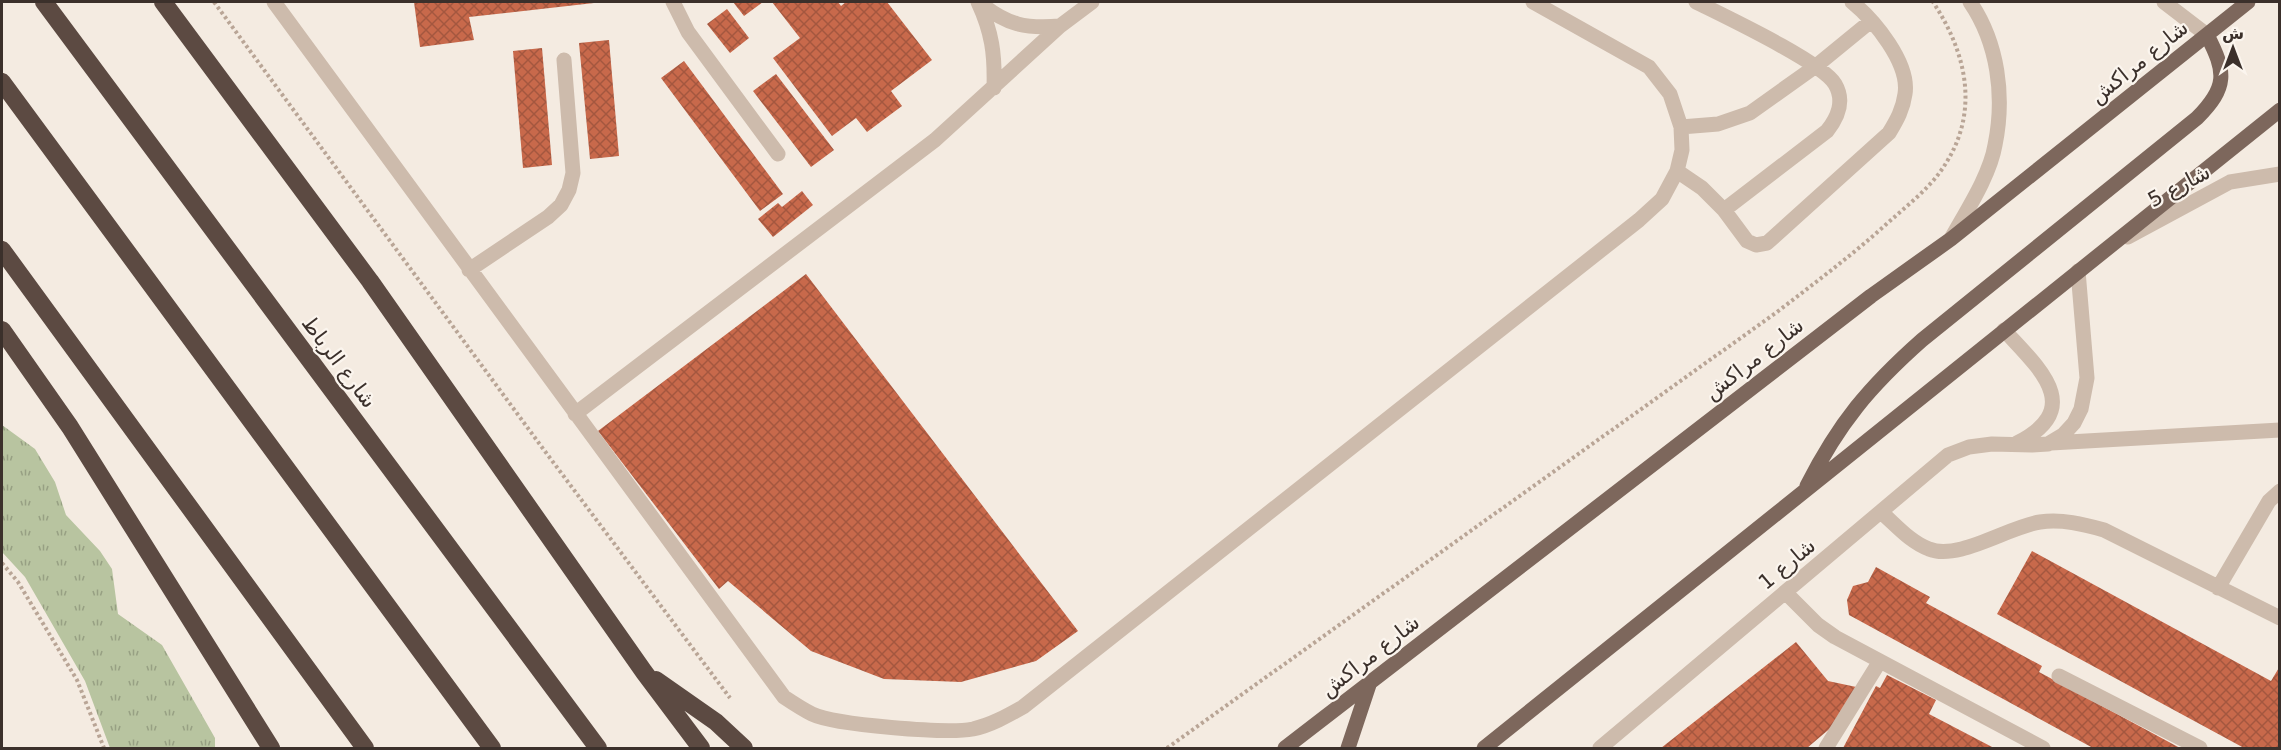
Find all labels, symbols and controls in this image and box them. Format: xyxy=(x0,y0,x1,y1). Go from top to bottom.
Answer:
street label: شارع مراكش xyxy=(2085,15,2193,109)
north arrow xyxy=(2203,18,2263,78)
text: ش xyxy=(2222,24,2244,43)
street label: شارع 5 xyxy=(2144,160,2214,212)
street label: شارع الرباط xyxy=(297,311,381,413)
street label: شارع مراكش xyxy=(1700,313,1808,405)
street label: شارع 1 xyxy=(1754,533,1820,595)
street label: شارع مراكش xyxy=(1316,610,1424,702)

